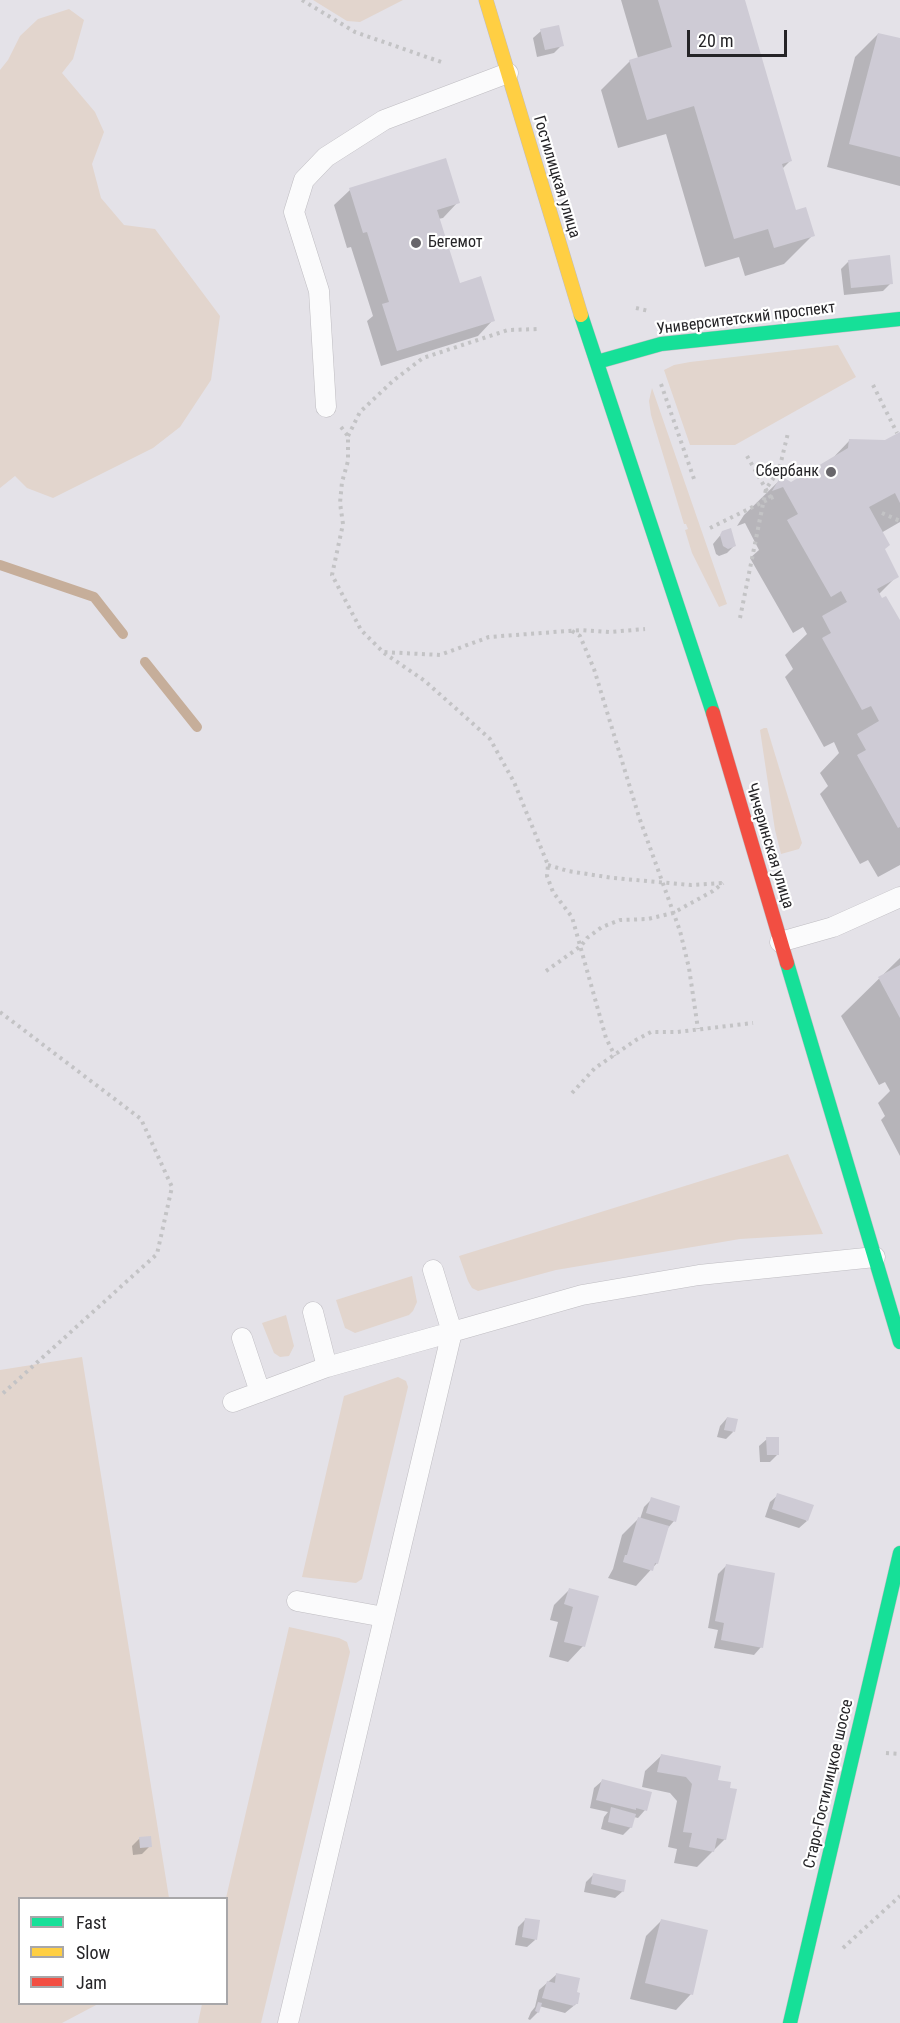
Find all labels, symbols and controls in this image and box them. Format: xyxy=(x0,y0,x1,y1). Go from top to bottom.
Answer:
scale bar xyxy=(690,18,790,56)
text: 20 m xyxy=(698,30,733,51)
street label: Гостилицкая улица xyxy=(528,114,584,240)
place label: Бегемот xyxy=(428,233,483,253)
marker: Бегемот xyxy=(409,236,423,250)
street label: Университетский проспект xyxy=(656,299,836,339)
place label: Сбербанк xyxy=(756,462,819,482)
marker: Сбербанк xyxy=(824,465,838,479)
street label: Чичеринская улица xyxy=(741,781,797,911)
street label: Старо-Гостилицкое шоссе xyxy=(800,1698,858,1870)
legend xyxy=(18,1897,228,2005)
text: Fast xyxy=(76,1912,107,1933)
text: Slow xyxy=(76,1942,110,1963)
text: Jam xyxy=(76,1972,107,1993)

